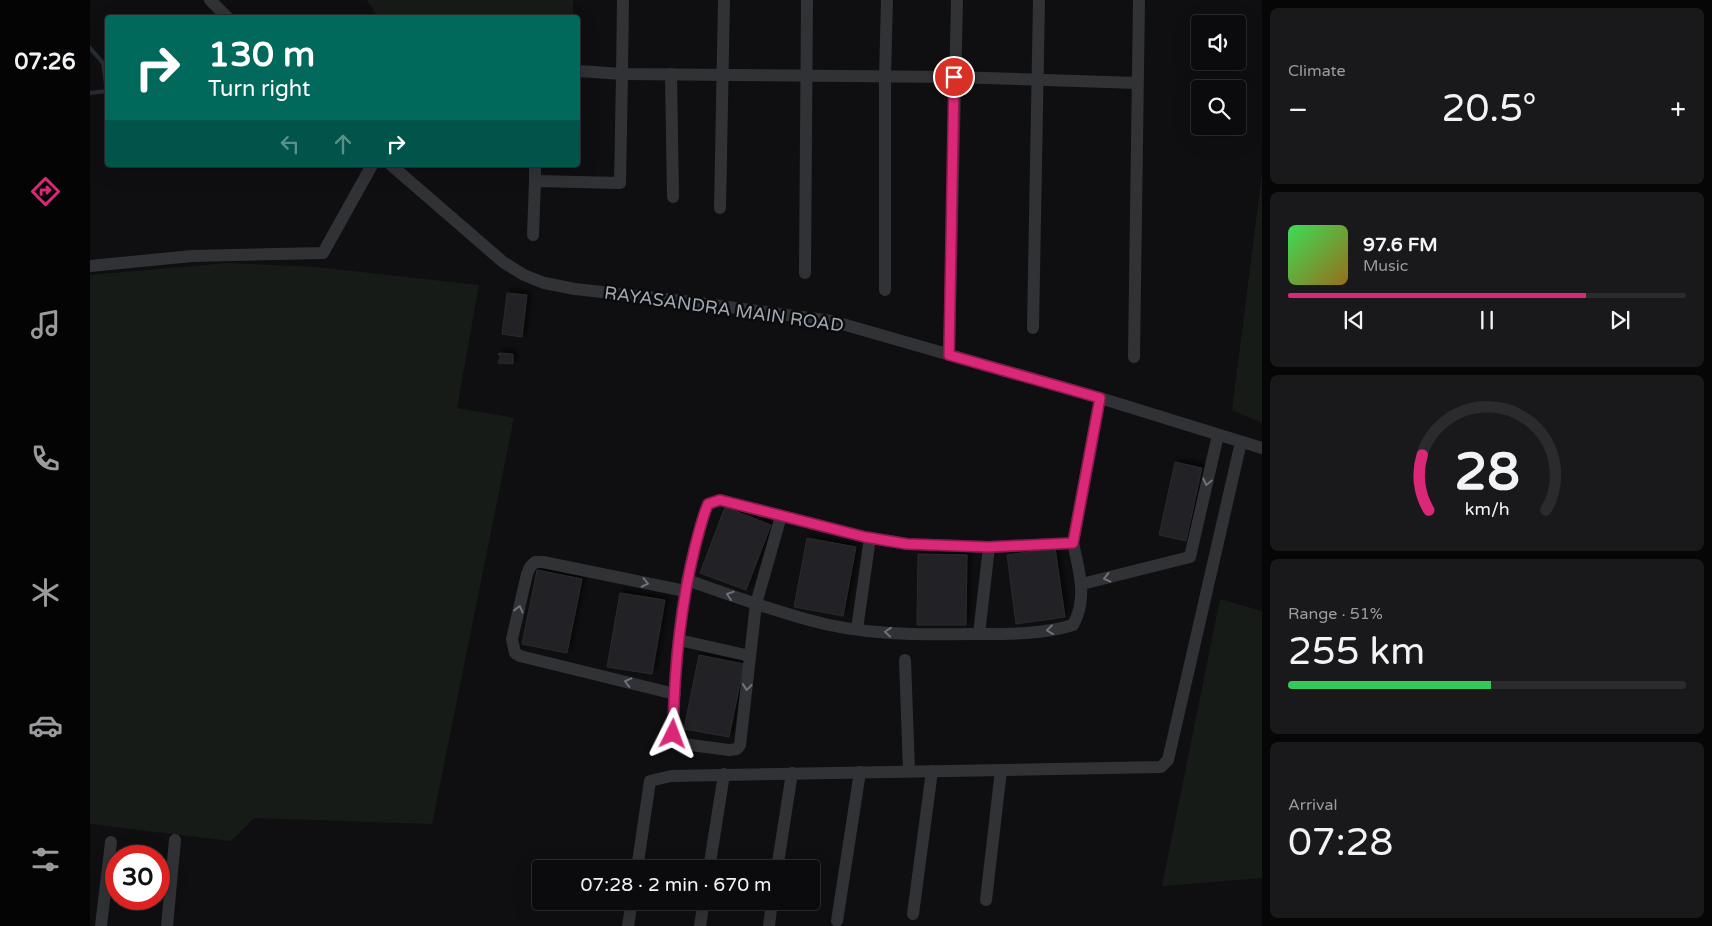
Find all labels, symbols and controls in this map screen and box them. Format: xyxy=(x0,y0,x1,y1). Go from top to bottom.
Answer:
map controls xyxy=(1191,15,1246,135)
button: sound xyxy=(1191,15,1246,70)
text: 130 m xyxy=(208,34,315,76)
icon: right xyxy=(125,35,190,100)
text: 07:26 xyxy=(15,49,75,75)
pin xyxy=(933,56,975,98)
text: Climate xyxy=(1288,61,1346,81)
icon: arrive xyxy=(940,63,968,91)
text: Turn right xyxy=(208,76,310,102)
button: search xyxy=(1191,80,1246,135)
text: 20.5° xyxy=(1442,86,1537,132)
text: − xyxy=(1288,93,1308,127)
text: + xyxy=(1670,93,1686,127)
icon: left xyxy=(276,130,304,158)
icon: ahead xyxy=(329,130,357,158)
icon: right xyxy=(382,130,410,158)
icon: directions xyxy=(28,174,63,209)
text: 97.6 FM xyxy=(1363,234,1438,256)
text: Music xyxy=(1363,256,1408,276)
street label: RAYASANDRA MAIN ROAD xyxy=(603,281,845,337)
icon: previous xyxy=(1340,306,1368,334)
icon: pause xyxy=(1473,306,1501,334)
icon: next xyxy=(1606,306,1634,334)
icon: music xyxy=(28,307,63,342)
icon: phone xyxy=(28,441,63,476)
text: 28 xyxy=(1454,441,1520,504)
one-way arrow xyxy=(1202,478,1213,487)
text: km/h xyxy=(1465,499,1509,520)
one-way arrow xyxy=(1102,572,1111,583)
icon: climate xyxy=(28,575,63,610)
one-way arrow xyxy=(641,577,649,588)
one-way arrow xyxy=(727,591,735,601)
one-way arrow xyxy=(513,604,524,613)
text: Range · 51% xyxy=(1288,604,1383,624)
one-way arrow xyxy=(1046,624,1054,635)
one-way arrow xyxy=(884,627,892,638)
text: 255 km xyxy=(1288,629,1425,675)
one-way arrow xyxy=(623,677,632,688)
one-way arrow xyxy=(742,683,753,691)
position arrow xyxy=(646,707,698,759)
icon: car xyxy=(28,708,63,743)
text: Arrival xyxy=(1288,795,1337,815)
text: 07:28 xyxy=(1288,820,1393,866)
icon: filters xyxy=(28,842,63,877)
speed limit sign: 30 xyxy=(105,845,170,910)
text: 07:28 · 2 min · 670 m xyxy=(580,874,772,896)

